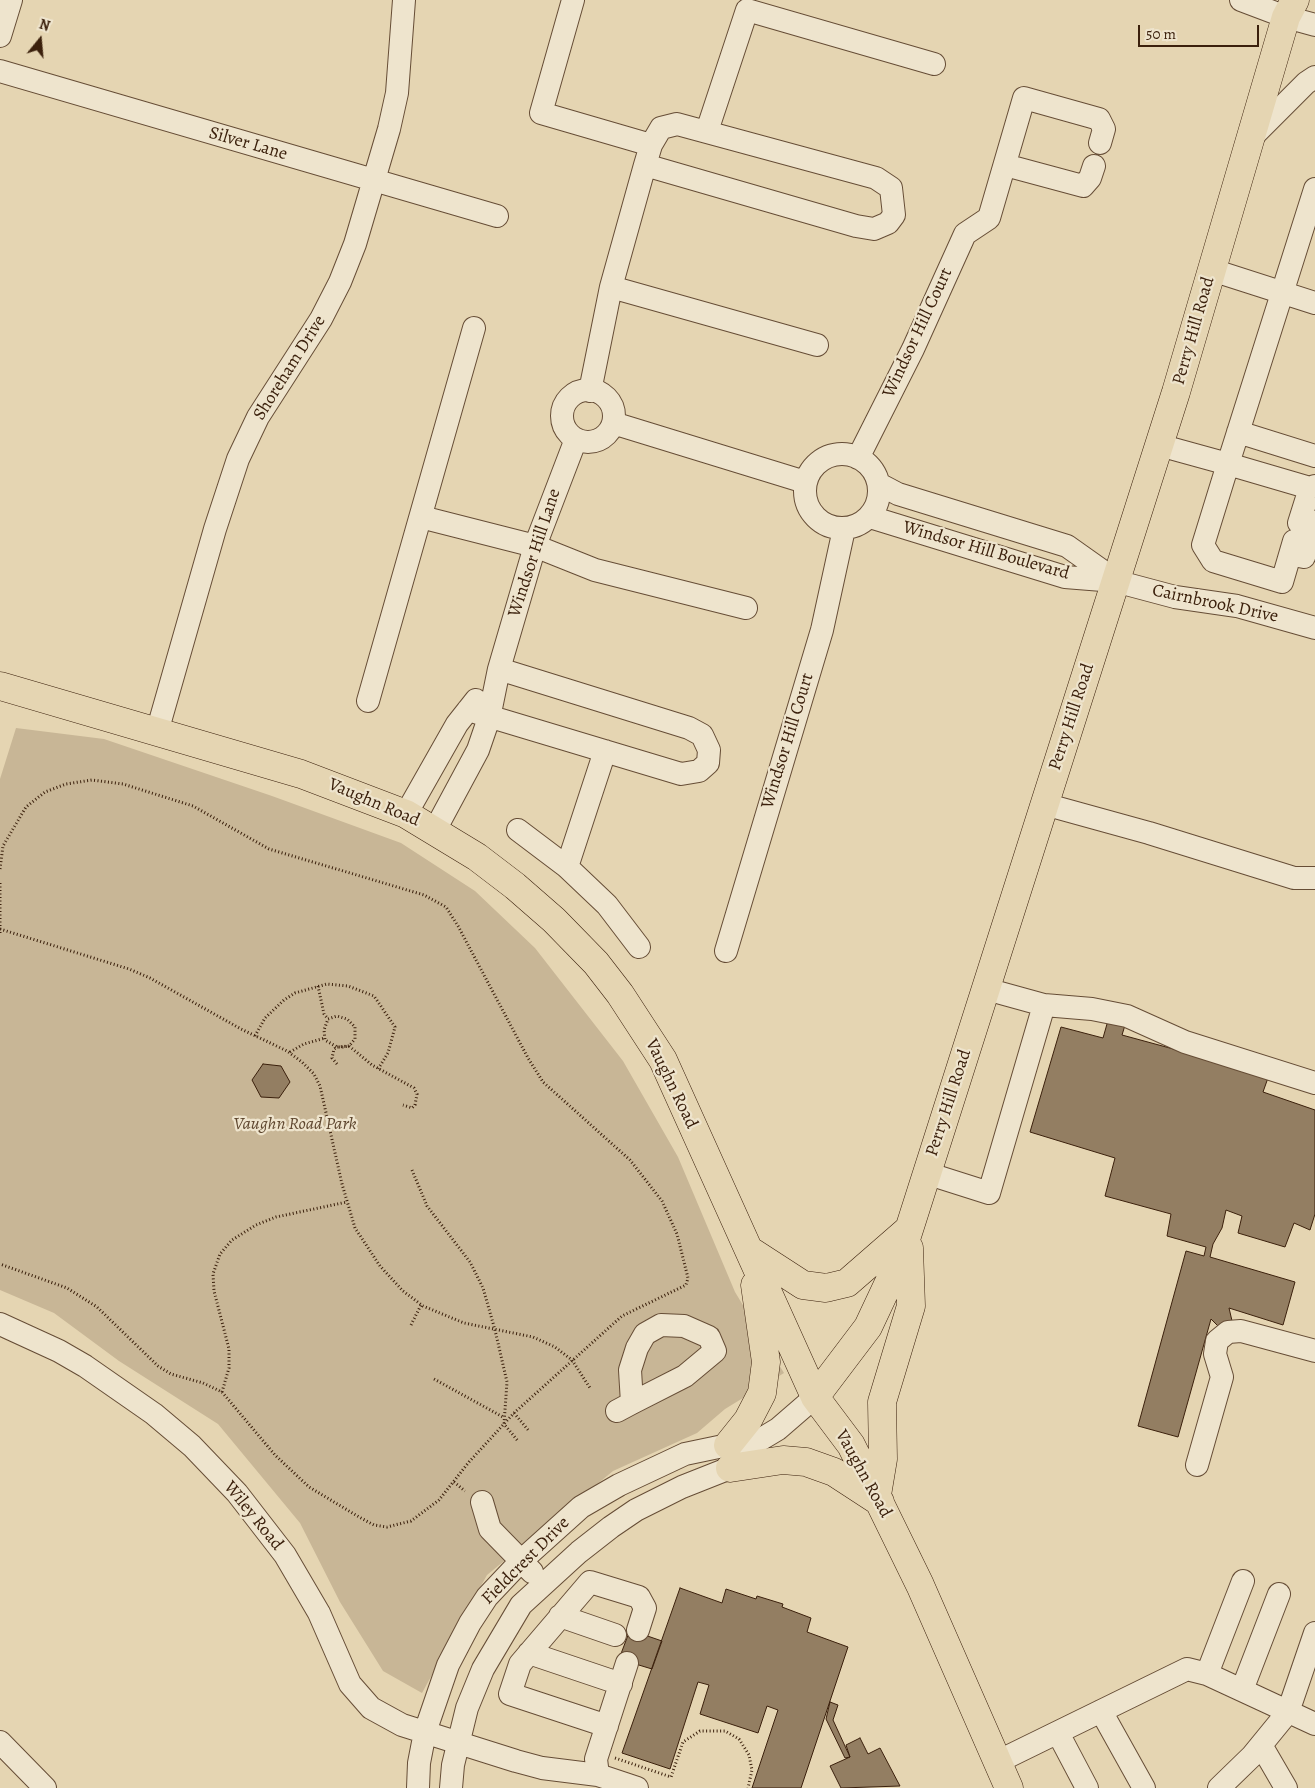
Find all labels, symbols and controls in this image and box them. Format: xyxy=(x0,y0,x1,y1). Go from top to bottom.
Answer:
north arrow xyxy=(15,15,65,65)
text: N xyxy=(37,15,52,36)
scale bar xyxy=(1140,15,1261,47)
text: 50 m xyxy=(1146,24,1176,44)
street label: Silver Lane xyxy=(206,123,290,165)
street label: Windsor Hill Court xyxy=(879,265,957,401)
street label: Perry Hill Road xyxy=(1168,275,1220,387)
street label: Shoreham Drive xyxy=(249,312,331,424)
street label: Windsor Hill Lane xyxy=(504,486,566,620)
street label: Windsor Hill Boulevard xyxy=(900,517,1072,585)
street label: Cairnbrook Drive xyxy=(1150,580,1280,628)
street label: Perry Hill Road xyxy=(1045,661,1099,773)
street label: Windsor Hill Court xyxy=(757,671,819,811)
street label: Vaughn Road xyxy=(325,774,423,832)
street label: Vaughn Road xyxy=(640,1036,702,1132)
street label: Perry Hill Road xyxy=(922,1047,976,1159)
park label: Vaughn Road Park xyxy=(233,1114,357,1136)
street label: Vaughn Road xyxy=(830,1426,896,1522)
street label: Wiley Road xyxy=(219,1477,287,1555)
street label: Fieldcrest Drive xyxy=(477,1512,575,1610)

